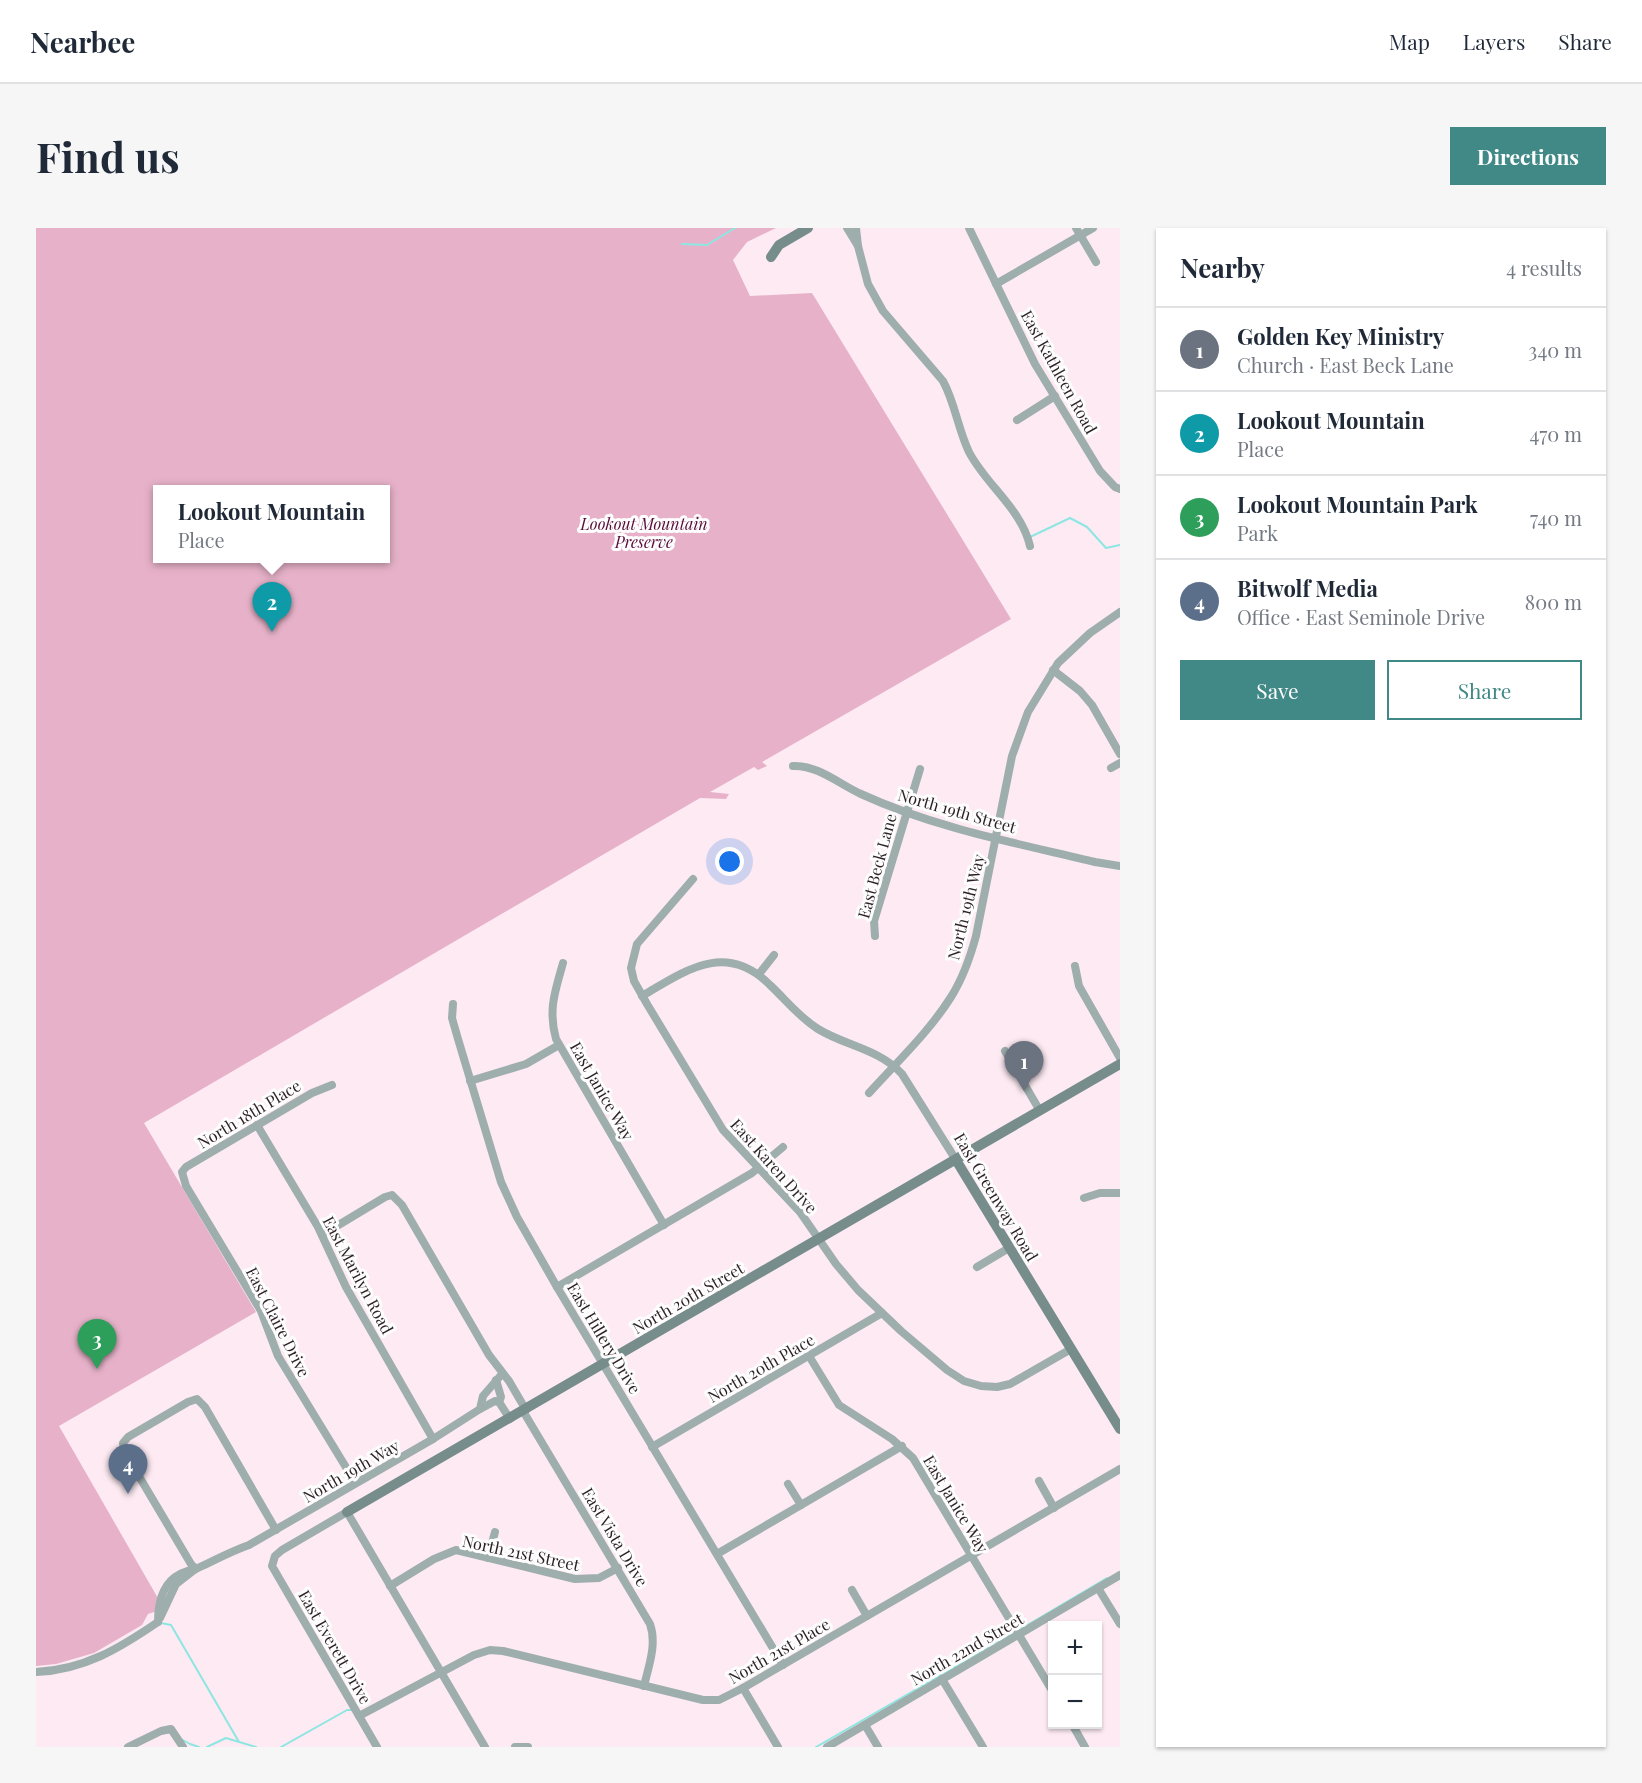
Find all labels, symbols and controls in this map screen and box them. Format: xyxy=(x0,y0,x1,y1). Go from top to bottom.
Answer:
text: Nearbee xyxy=(30,23,135,60)
text: Map xyxy=(1389,27,1430,55)
text: Layers xyxy=(1463,27,1525,55)
text: Share xyxy=(1558,27,1612,55)
button: Directions xyxy=(1450,127,1606,185)
text: Find us xyxy=(36,128,180,184)
text: Nearby xyxy=(1180,250,1265,285)
text: 4 results xyxy=(1506,254,1582,281)
street label: East Kathleen Road xyxy=(1017,306,1102,437)
text: Golden Key Ministry xyxy=(1237,321,1444,351)
text: 1 xyxy=(1196,336,1203,363)
text: 340 m xyxy=(1528,336,1582,363)
text: Church · East Beck Lane xyxy=(1237,351,1454,378)
text: Lookout Mountain xyxy=(1237,405,1425,435)
text: 2 xyxy=(1194,420,1205,447)
text: 470 m xyxy=(1530,420,1582,447)
text: Place xyxy=(1237,435,1284,462)
popup xyxy=(153,485,390,563)
text: Lookout Mountain Park xyxy=(1237,489,1478,519)
text: Lookout Mountain xyxy=(178,496,365,526)
text: 3 xyxy=(1195,504,1204,531)
text: 740 m xyxy=(1530,504,1582,531)
park label: Lookout Mountain Preserve xyxy=(579,513,708,552)
text: Park xyxy=(1237,519,1278,546)
text: Place xyxy=(178,526,225,553)
text: Bitwolf Media xyxy=(1237,573,1378,603)
pin: 2 xyxy=(252,582,292,632)
text: 4 xyxy=(1194,588,1205,615)
text: 800 m xyxy=(1525,588,1582,615)
text: Office · East Seminole Drive xyxy=(1237,603,1485,630)
button: Save xyxy=(1180,660,1375,720)
button: Share xyxy=(1387,660,1582,720)
street label: North 19th Street xyxy=(896,784,1019,838)
street label: East Beck Lane xyxy=(852,811,901,921)
your location xyxy=(715,847,744,876)
street label: North 19th Way xyxy=(942,852,989,962)
street label: East Janice Way xyxy=(566,1038,639,1144)
pin: 1 xyxy=(1004,1042,1044,1091)
street label: North 18th Place xyxy=(193,1074,304,1153)
street label: East Karen Drive xyxy=(726,1114,822,1217)
street label: East Greenway Road xyxy=(950,1129,1043,1265)
street label: East Marilyn Road xyxy=(319,1212,398,1337)
street label: North 20th Street xyxy=(628,1257,748,1338)
street label: East Claire Drive xyxy=(242,1263,315,1380)
street label: East Hillery Drive xyxy=(563,1278,646,1397)
pin: 3 xyxy=(78,1320,116,1369)
street label: North 20th Place xyxy=(704,1328,818,1407)
street label: North 19th Way xyxy=(299,1434,403,1507)
pin: 4 xyxy=(108,1444,148,1494)
street label: East Janice Way xyxy=(919,1451,994,1556)
street label: East Vista Drive xyxy=(578,1483,653,1590)
street label: North 21st Street xyxy=(461,1530,582,1575)
street label: East Everett Drive xyxy=(294,1586,377,1708)
street label: North 22nd Street xyxy=(906,1608,1027,1689)
street label: North 21st Place xyxy=(724,1613,833,1688)
map controls xyxy=(1048,1621,1102,1729)
button: + xyxy=(1048,1621,1102,1675)
button: − xyxy=(1048,1675,1102,1729)

